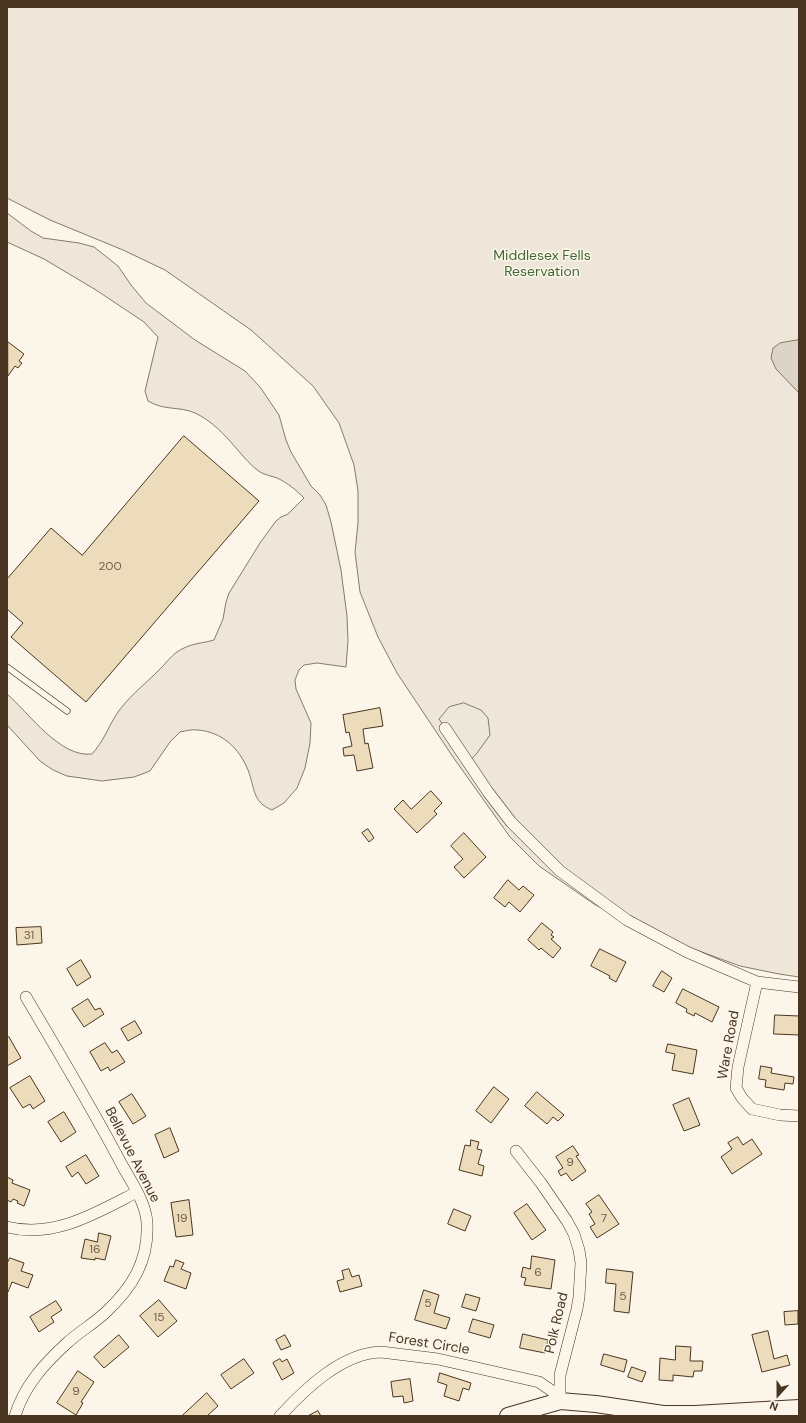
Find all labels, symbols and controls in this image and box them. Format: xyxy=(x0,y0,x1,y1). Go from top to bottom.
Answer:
park label: Middlesex Fells Reservation xyxy=(493,248,591,280)
house number: 200 xyxy=(98,560,122,574)
house number: 31 xyxy=(24,929,34,943)
street label: Ware Road xyxy=(715,1009,743,1081)
street label: Bellevue Avenue xyxy=(101,1104,163,1206)
house number: 9 xyxy=(566,1156,574,1170)
house number: 19 xyxy=(176,1212,188,1226)
house number: 7 xyxy=(601,1212,607,1226)
house number: 16 xyxy=(89,1243,101,1257)
house number: 6 xyxy=(534,1266,542,1280)
house number: 5 xyxy=(619,1290,627,1304)
street label: Polk Road xyxy=(542,1291,572,1355)
house number: 5 xyxy=(424,1297,432,1311)
house number: 15 xyxy=(153,1311,165,1325)
street label: Forest Circle xyxy=(387,1329,471,1359)
north arrow xyxy=(758,1375,798,1415)
house number: 9 xyxy=(72,1385,80,1399)
text: N xyxy=(767,1398,780,1414)

